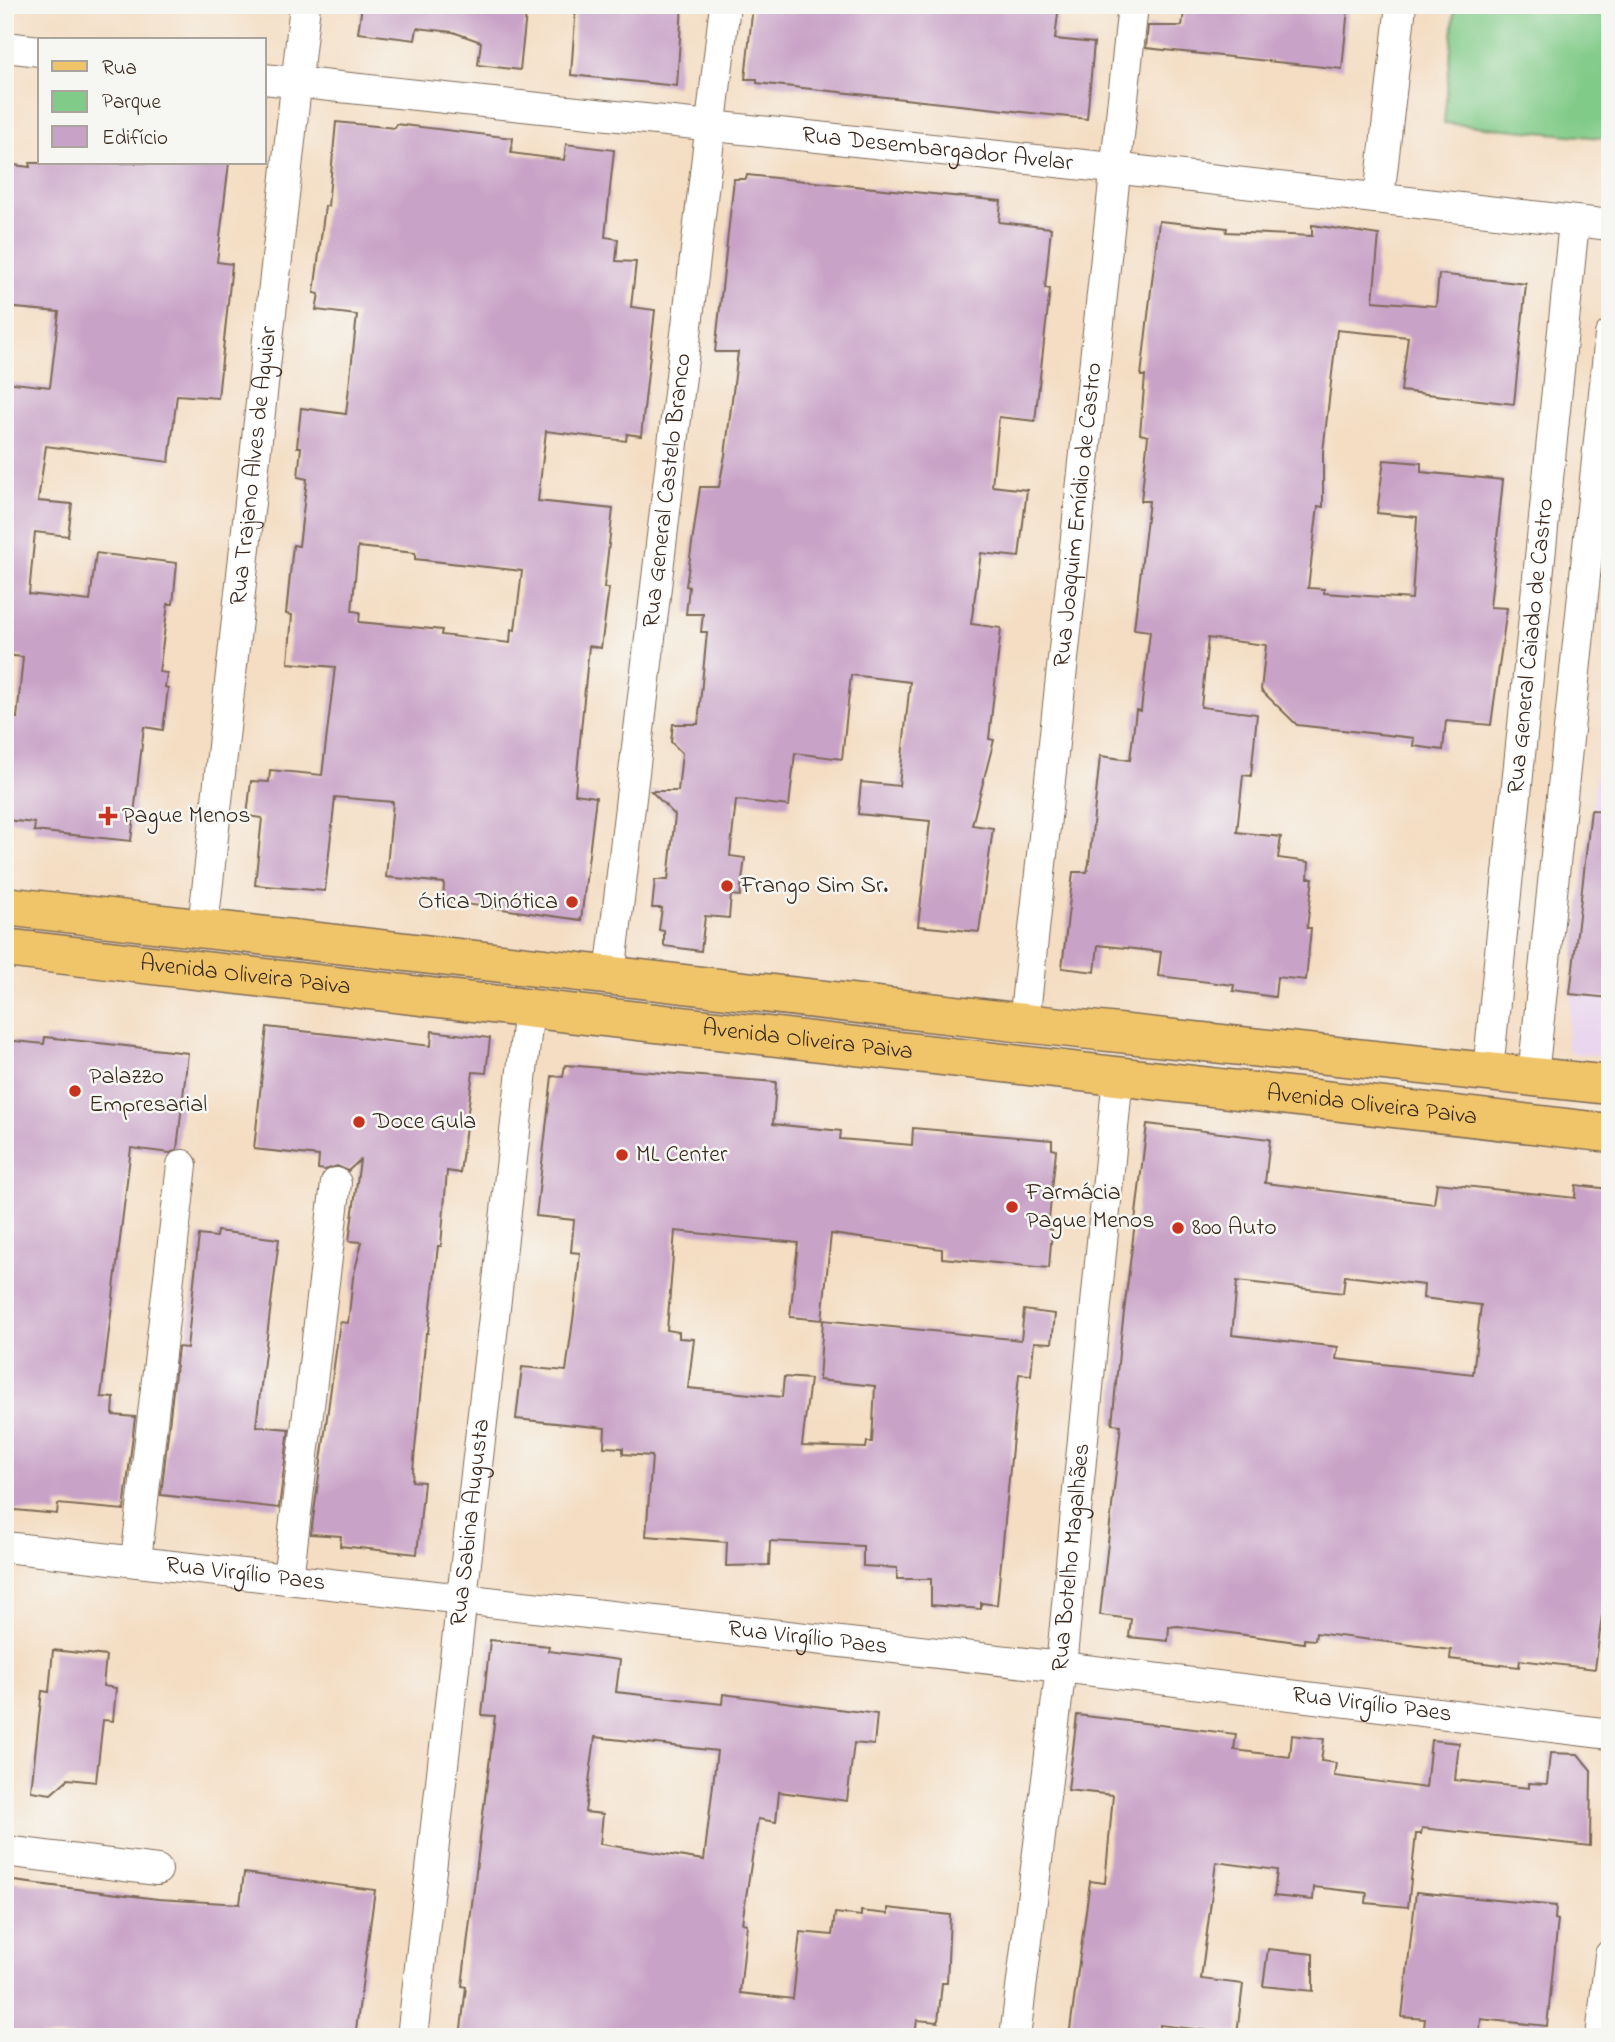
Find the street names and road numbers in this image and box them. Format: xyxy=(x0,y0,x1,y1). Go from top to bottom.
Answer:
street label: Rua Desembargador Avelar xyxy=(800,118,1075,181)
street label: Rua Trajano Alves de Aguiar xyxy=(221,324,287,607)
street label: Rua General Castelo Branco xyxy=(634,351,701,630)
street label: Rua Joaquim Emídio de Castro xyxy=(1045,361,1112,669)
street label: Rua General Caiado de Castro xyxy=(1499,497,1563,796)
street label: Avenida Oliveira Paiva xyxy=(138,946,353,1005)
street label: Avenida Oliveira Paiva xyxy=(700,1011,915,1070)
street label: Avenida Oliveira Paiva xyxy=(1265,1076,1479,1135)
street label: Rua Sabina Augusta xyxy=(441,1417,500,1628)
street label: Rua Botelho Magalhães xyxy=(1043,1442,1100,1673)
street label: Rua Virgílio Paes xyxy=(164,1548,327,1601)
street label: Rua Virgílio Paes xyxy=(726,1612,890,1665)
street label: Rua Virgílio Paes xyxy=(1290,1678,1454,1732)

